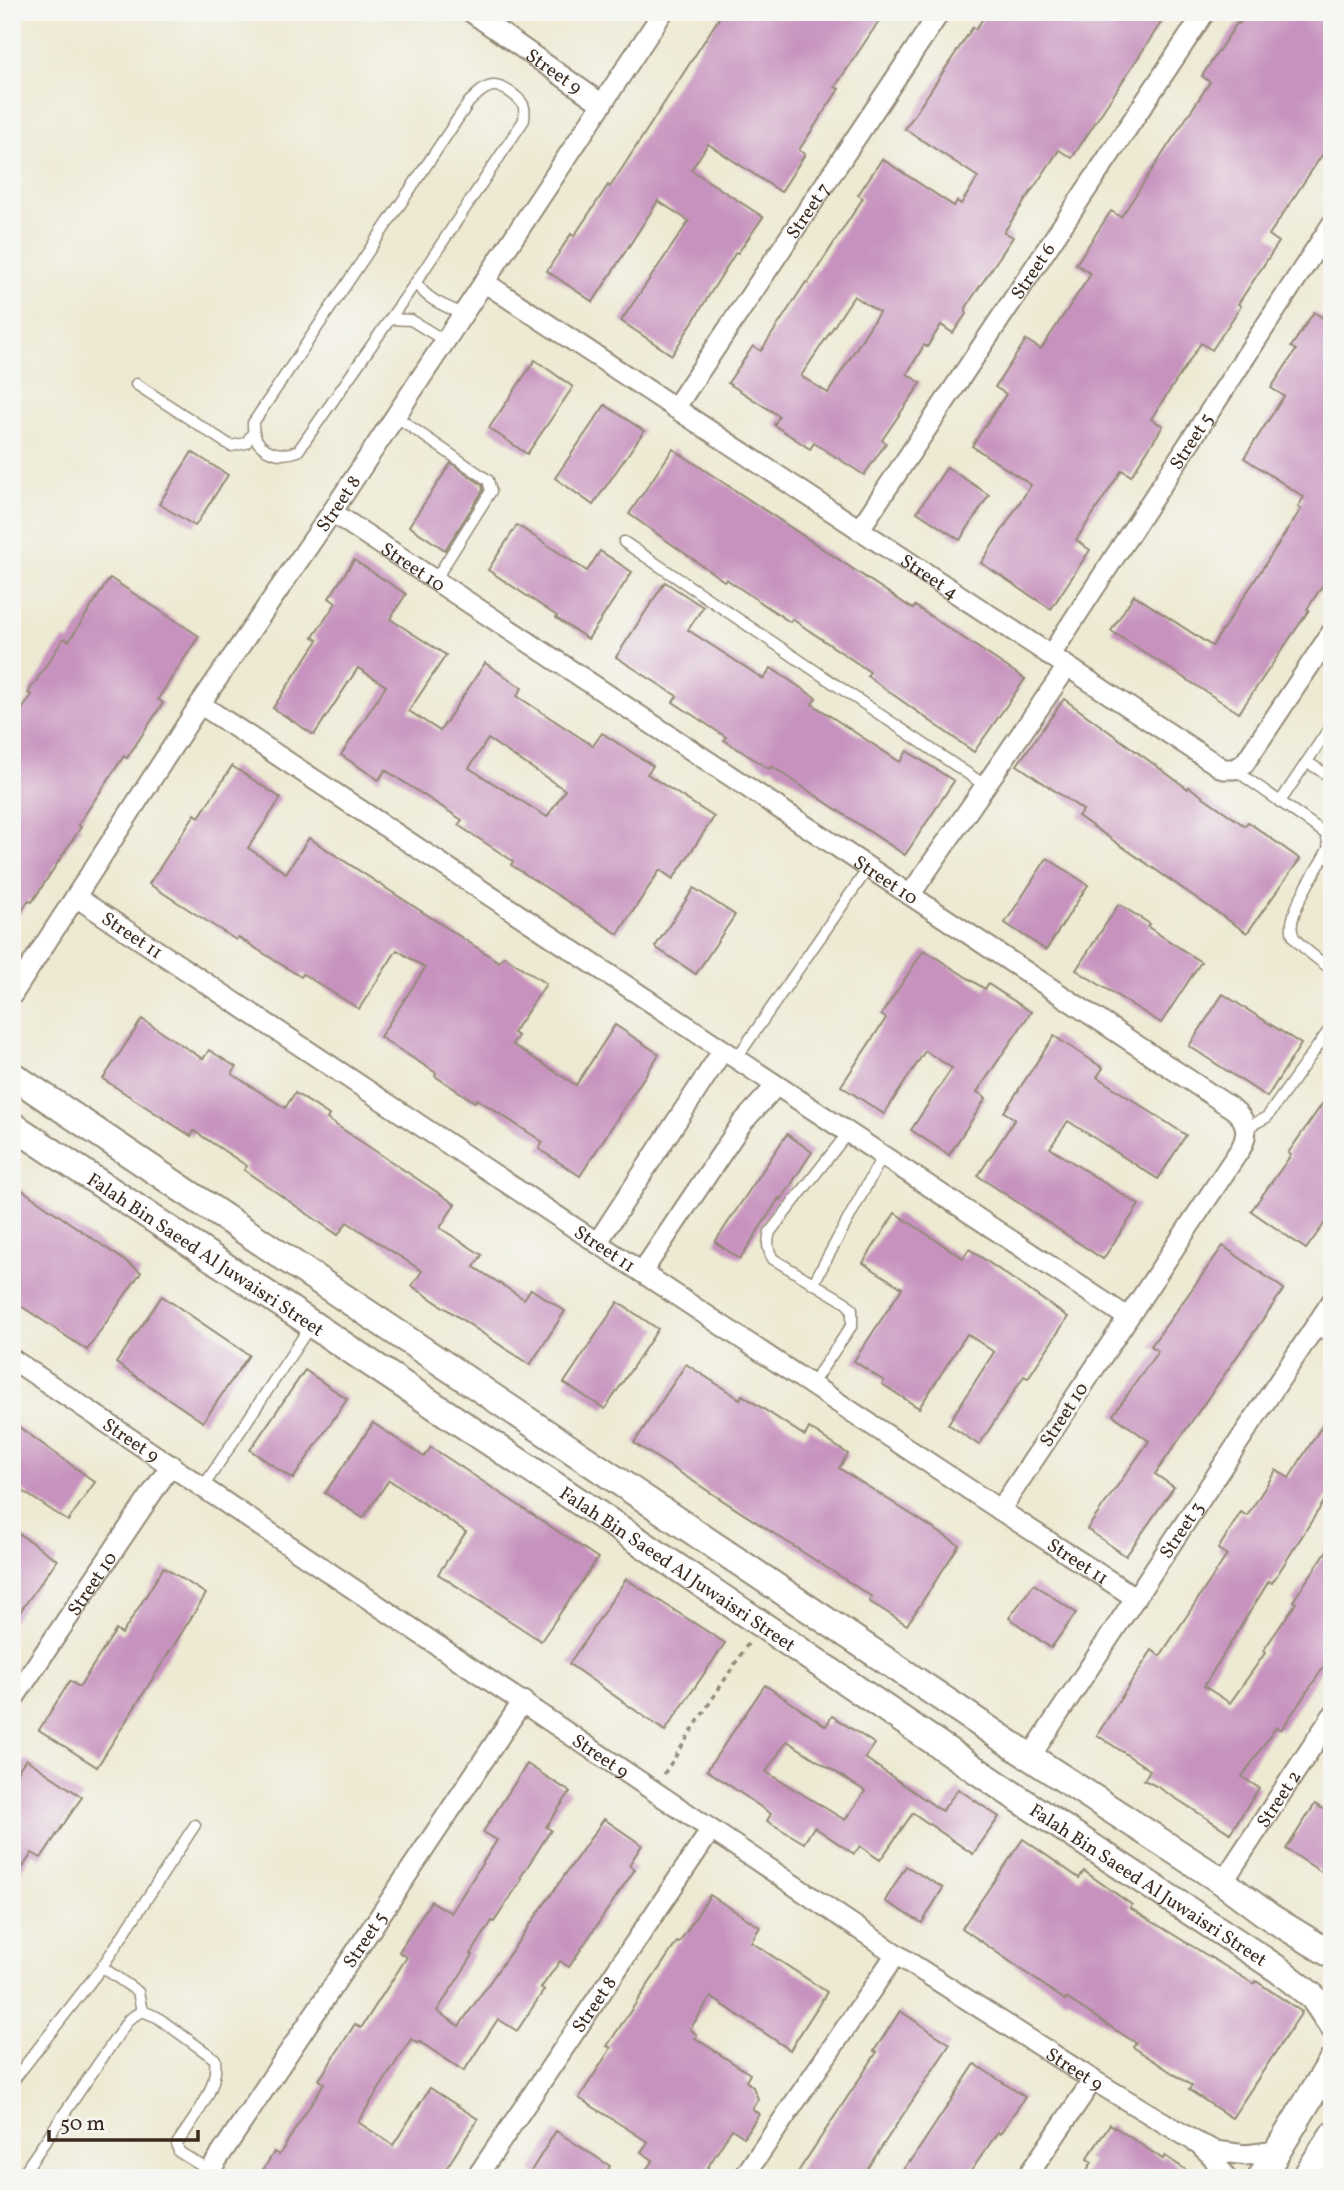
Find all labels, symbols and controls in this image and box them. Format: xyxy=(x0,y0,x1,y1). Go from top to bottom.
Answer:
street label: Street 9 xyxy=(520,43,587,101)
street label: Street 7 xyxy=(781,178,837,245)
street label: Street 6 xyxy=(1006,238,1062,305)
street label: Street 5 xyxy=(1164,408,1220,475)
street label: Street 8 xyxy=(311,471,368,538)
street label: Street 10 xyxy=(375,537,450,599)
street label: Street 4 xyxy=(894,549,963,606)
street label: Street 10 xyxy=(848,850,923,912)
street label: Street 11 xyxy=(96,907,167,966)
street label: Falah Bin Saeed Al Juwaisri Street xyxy=(81,1167,329,1344)
street label: Street 11 xyxy=(568,1220,640,1279)
street label: Street 10 xyxy=(1034,1378,1095,1453)
street label: Street 9 xyxy=(97,1413,164,1470)
street label: Falah Bin Saeed Al Juwaisri Street xyxy=(554,1481,800,1659)
street label: Street 3 xyxy=(1154,1497,1211,1564)
street label: Street 11 xyxy=(1041,1533,1113,1592)
street label: Street 10 xyxy=(62,1547,124,1622)
street label: Street 9 xyxy=(566,1729,634,1786)
street label: Street 2 xyxy=(1251,1766,1308,1833)
street label: Falah Bin Saeed Al Juwaisri Street xyxy=(1024,1798,1272,1974)
street label: Street 5 xyxy=(338,1907,394,1974)
street label: Street 8 xyxy=(567,1972,624,2039)
street label: Street 9 xyxy=(1040,2042,1108,2098)
scale bar xyxy=(49,2099,198,2143)
text: 50 m xyxy=(60,2110,105,2139)

